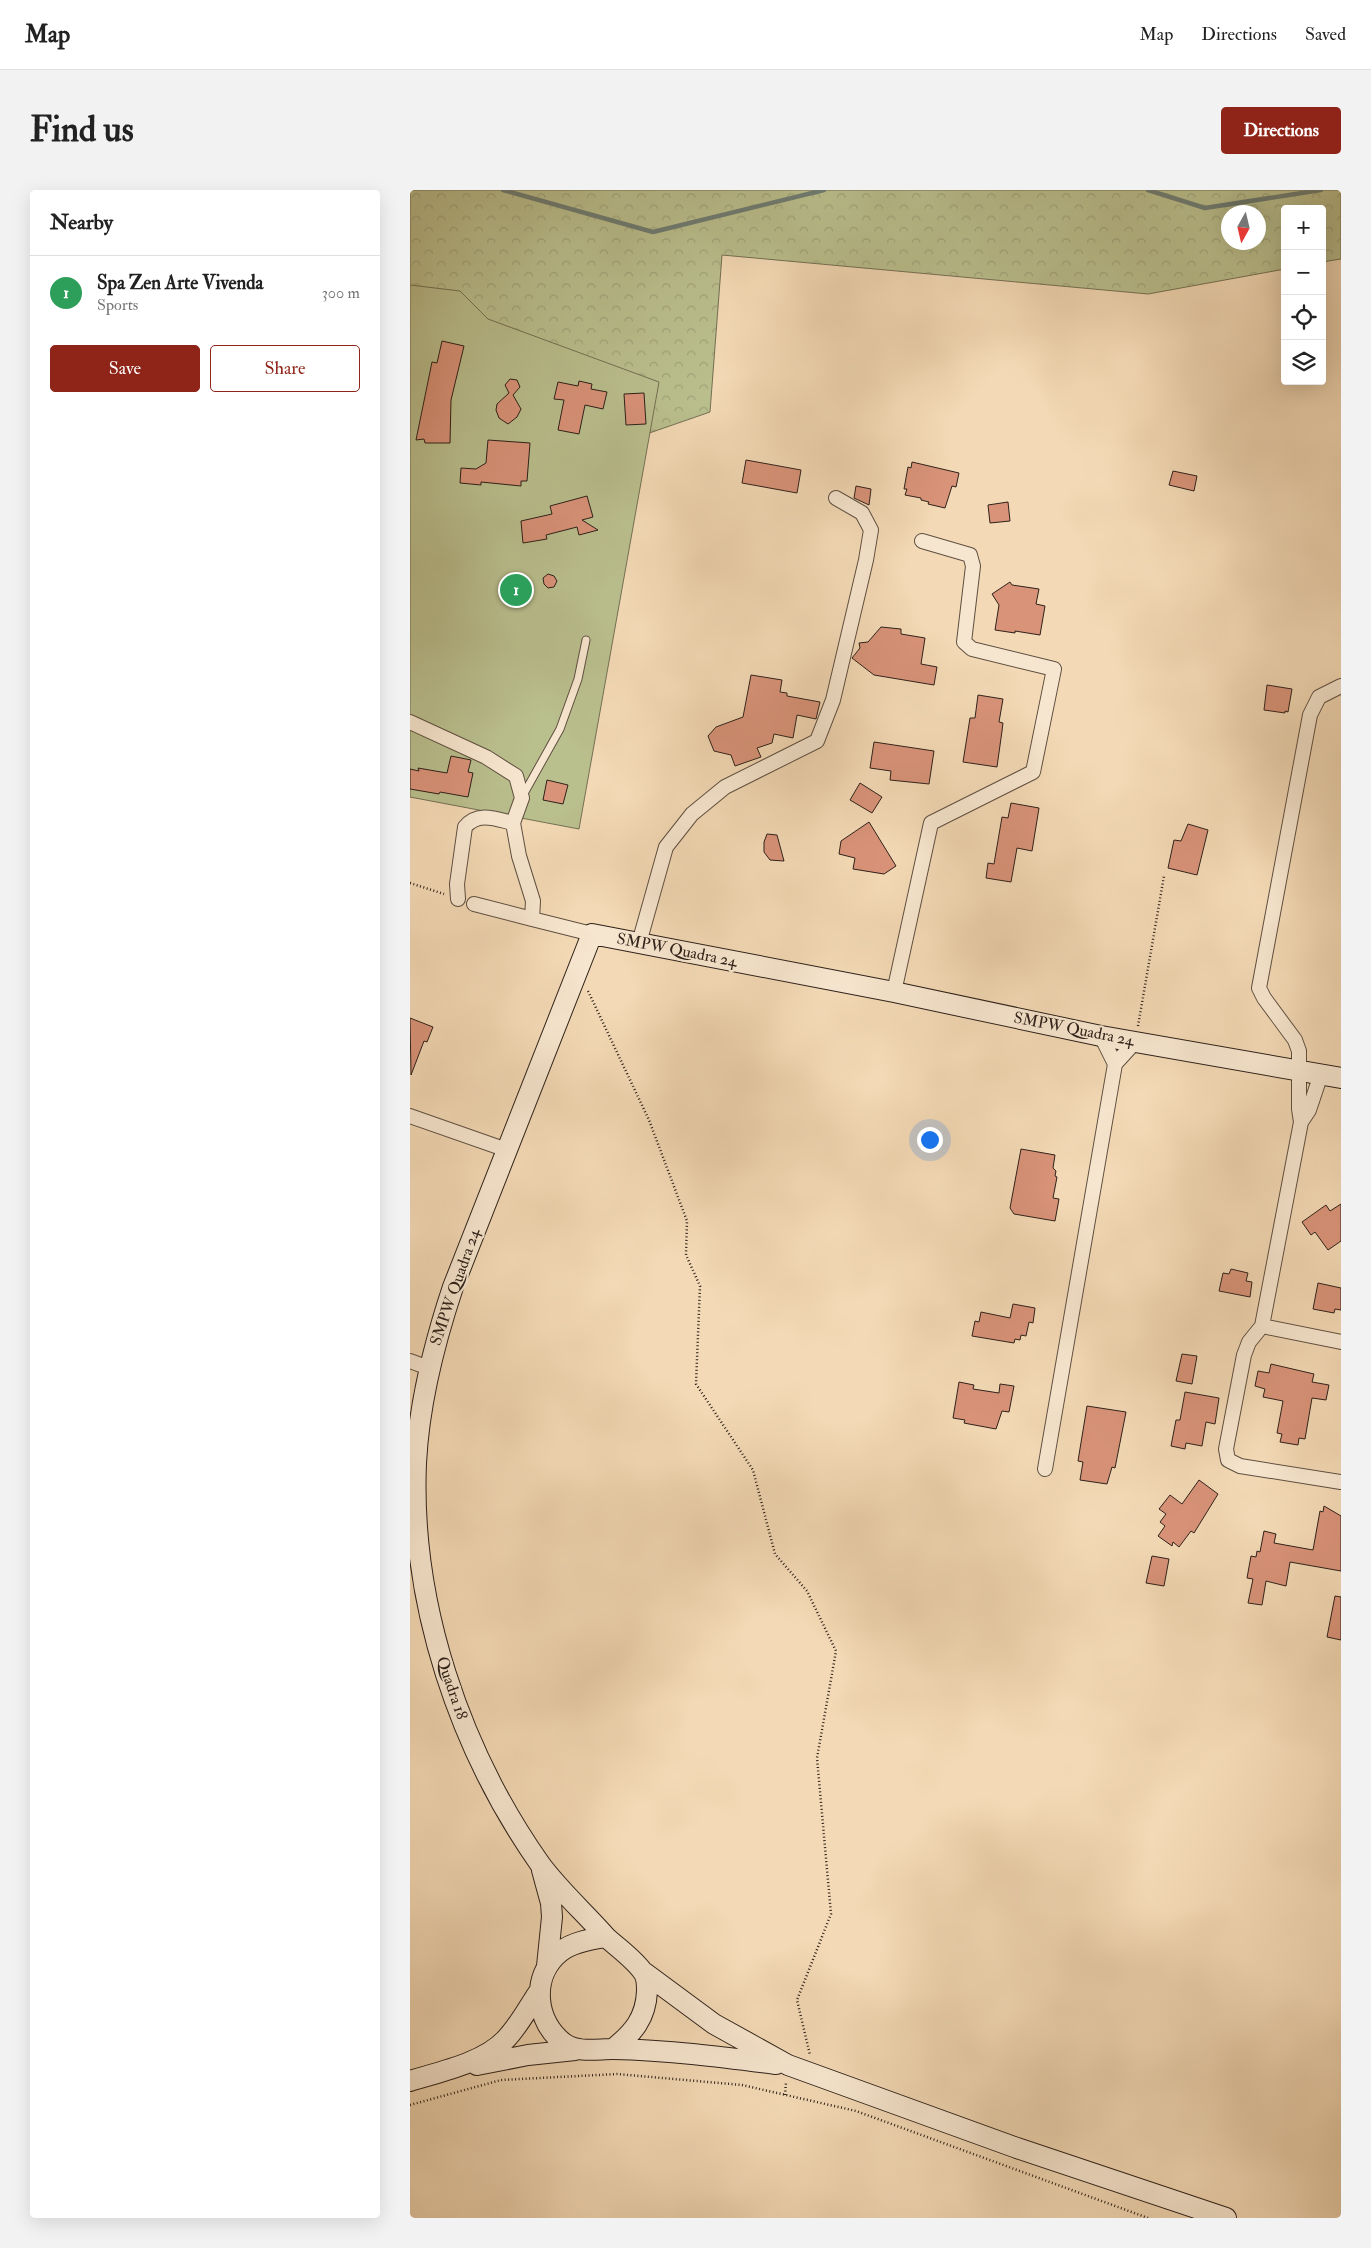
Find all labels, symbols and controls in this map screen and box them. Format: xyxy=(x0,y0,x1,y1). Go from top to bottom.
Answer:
text: Map xyxy=(25,19,70,50)
text: Map xyxy=(1140,23,1173,46)
text: Directions xyxy=(1201,23,1277,46)
text: Saved xyxy=(1305,23,1346,46)
button: Directions xyxy=(1221,107,1341,154)
text: Find us xyxy=(30,108,134,152)
north arrow xyxy=(1221,205,1266,250)
map controls xyxy=(1281,205,1326,385)
button: + xyxy=(1281,205,1326,250)
text: Nearby xyxy=(50,209,113,236)
button: − xyxy=(1281,250,1326,295)
text: Spa Zen Arte Vivenda xyxy=(97,271,263,295)
text: 1 xyxy=(63,283,69,303)
text: 300 m xyxy=(322,283,360,303)
text: Sports xyxy=(97,295,138,315)
button: locate xyxy=(1281,295,1326,340)
button: layers xyxy=(1281,340,1326,385)
button: Save xyxy=(50,345,200,392)
button: Share xyxy=(210,345,360,392)
pin: 1 xyxy=(500,571,532,609)
street label: SMPW Quadra 24 xyxy=(615,929,740,972)
street label: SMPW Quadra 24 xyxy=(1012,1008,1137,1051)
your location xyxy=(917,1127,943,1153)
street label: SMPW Quadra 24 xyxy=(426,1225,485,1348)
street label: Quadra 18 xyxy=(432,1654,472,1723)

